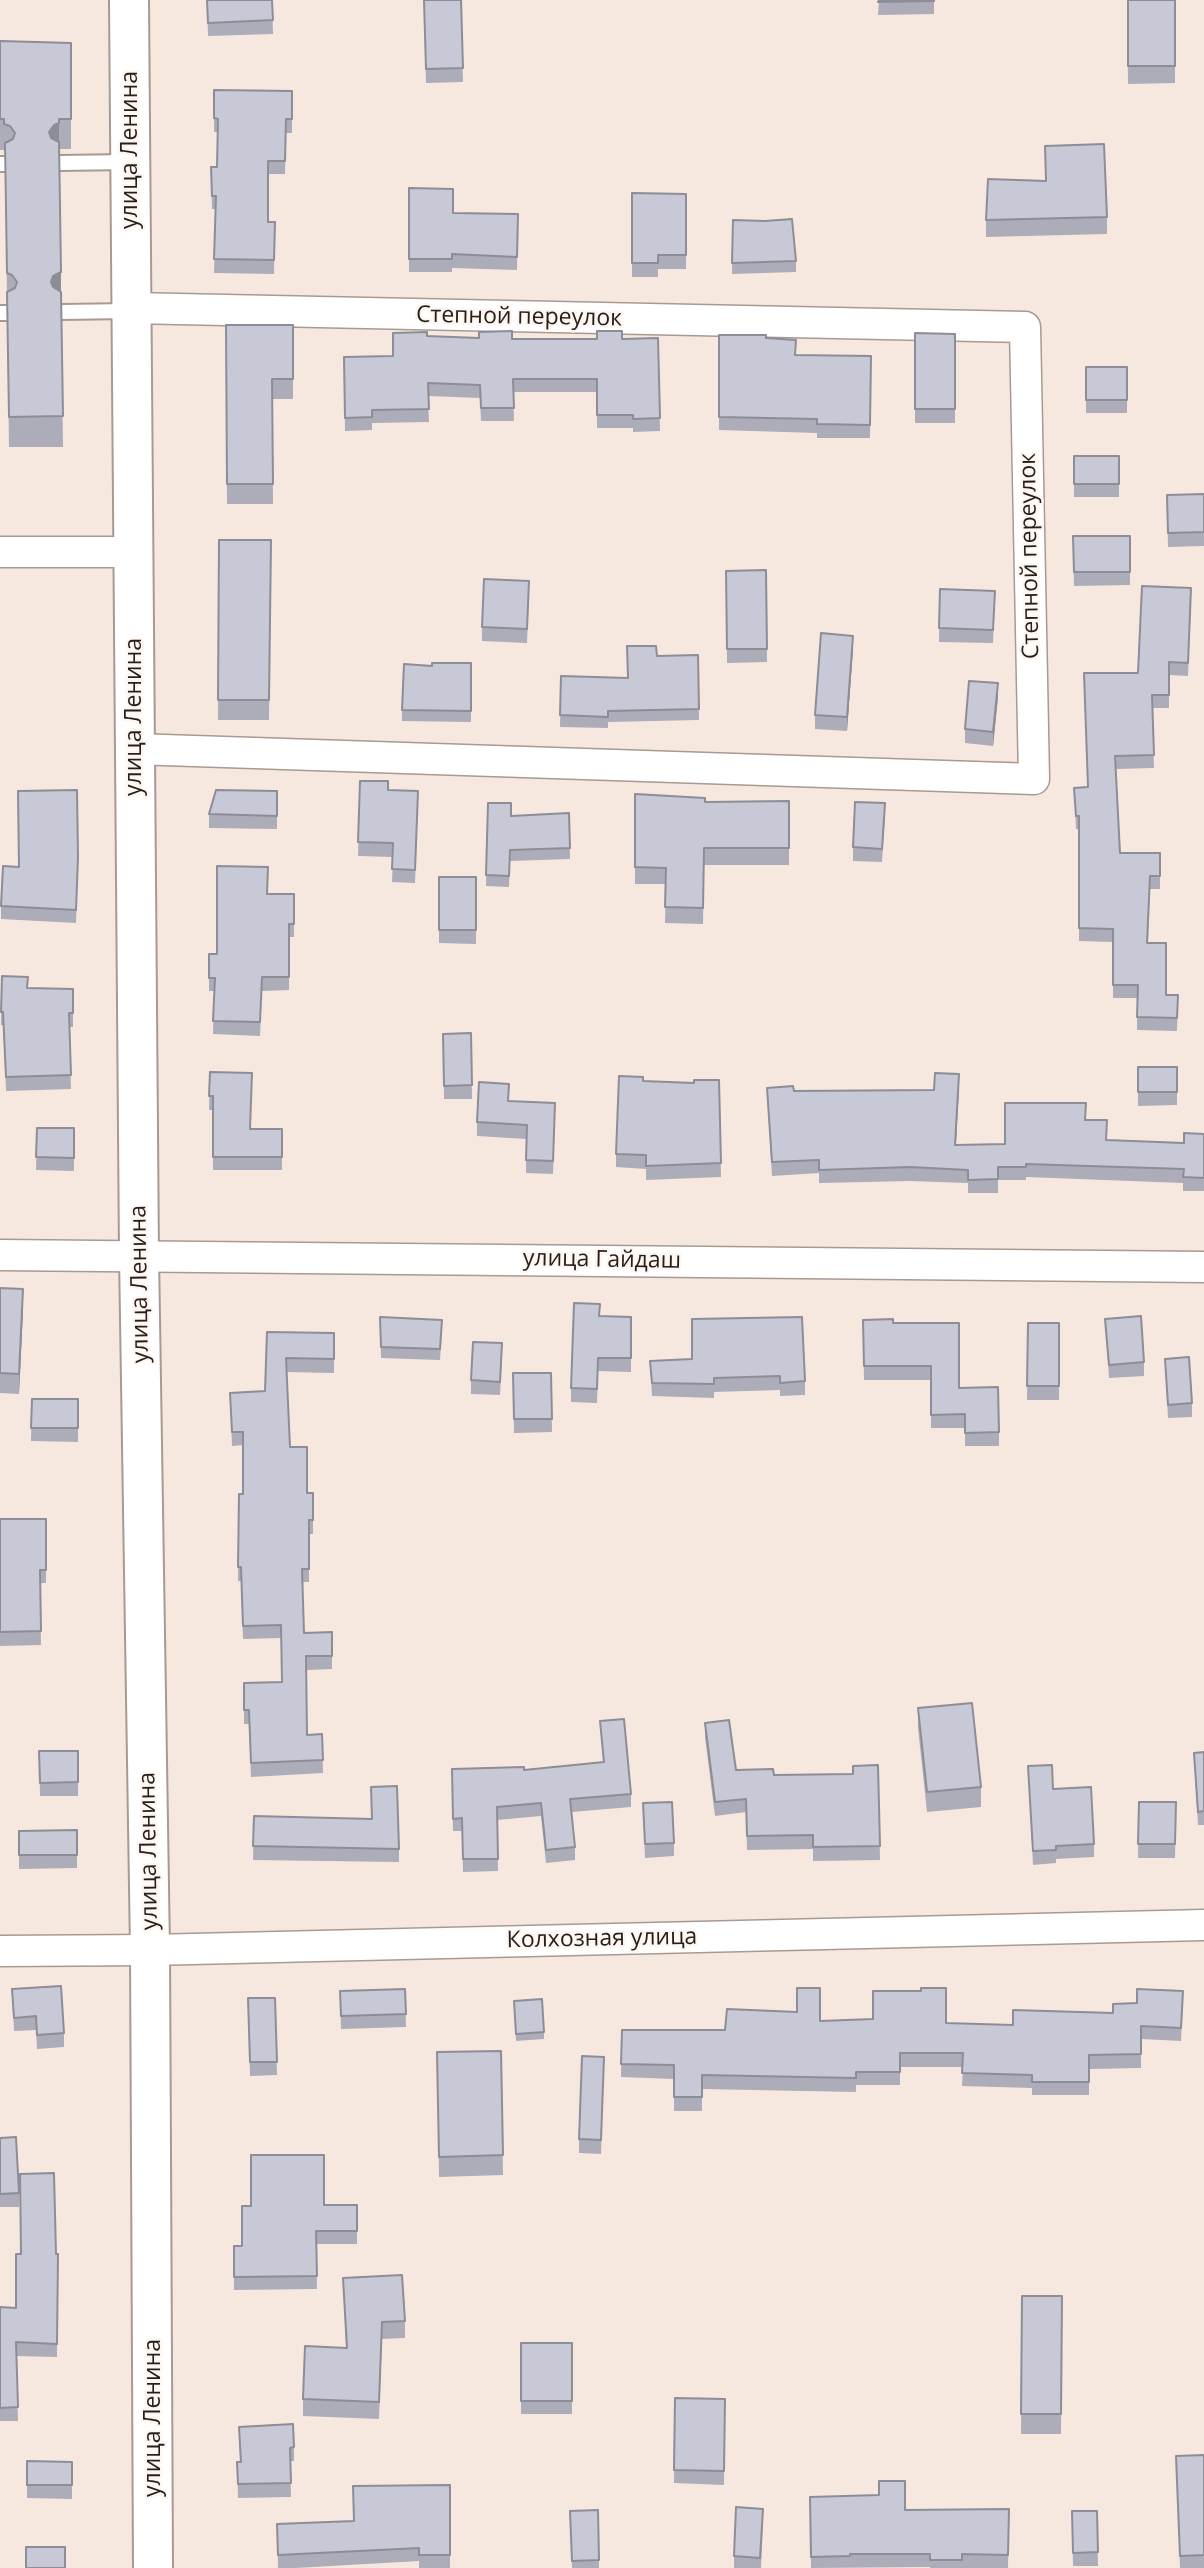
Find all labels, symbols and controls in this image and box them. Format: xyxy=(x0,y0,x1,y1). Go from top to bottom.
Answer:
street label: улица Ленина xyxy=(116,71,144,229)
street label: Степной переулок xyxy=(416,301,622,333)
street label: Степной переулок xyxy=(1014,453,1046,659)
street label: улица Ленина xyxy=(120,638,148,796)
street label: улица Ленина xyxy=(125,1205,155,1363)
street label: улица Гайдаш xyxy=(523,1245,681,1275)
street label: улица Ленина xyxy=(134,1772,164,1930)
street label: Колхозная улица xyxy=(506,1924,698,1954)
street label: улица Ленина xyxy=(139,2339,167,2497)

